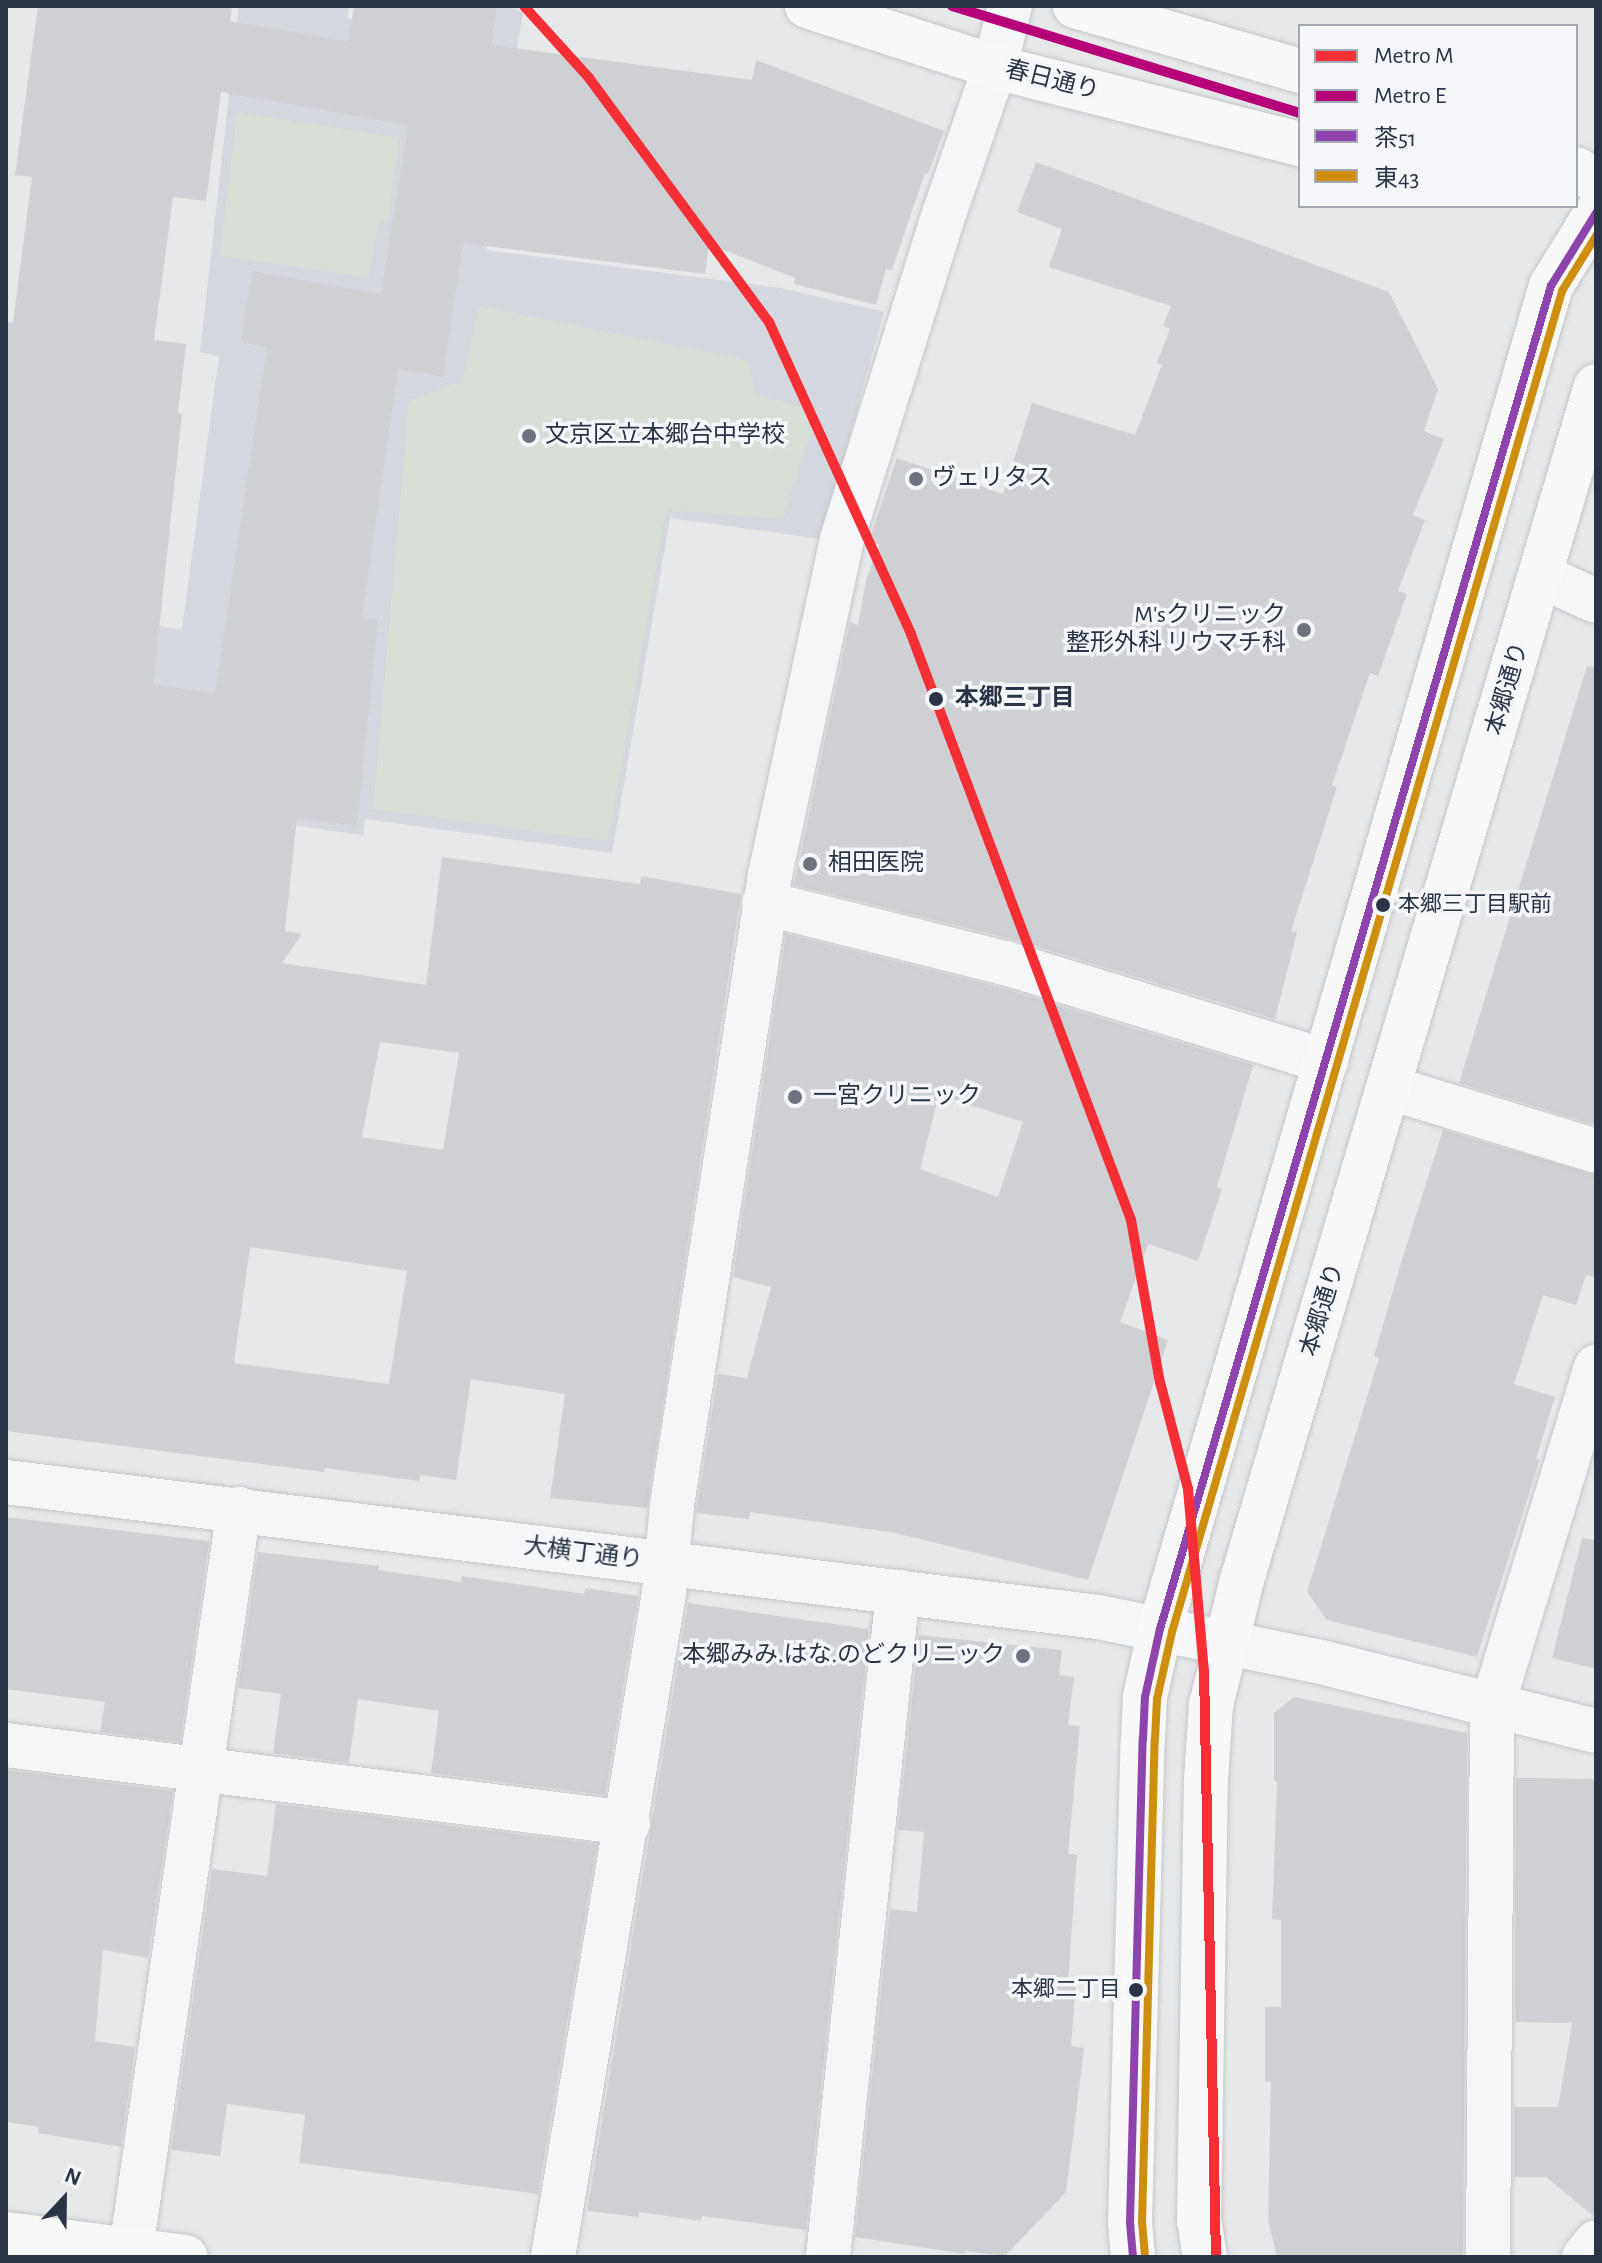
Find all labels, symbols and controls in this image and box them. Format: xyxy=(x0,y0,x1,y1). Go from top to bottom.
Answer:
legend xyxy=(1298,24,1578,208)
text: Metro M xyxy=(1374,44,1454,68)
street label: 春日通り xyxy=(1002,55,1102,107)
text: Metro E xyxy=(1374,84,1446,108)
text: 茶51 xyxy=(1374,127,1416,151)
text: 東43 xyxy=(1374,167,1419,191)
place label: 文京区立本郷台中学校 xyxy=(545,422,785,450)
marker: 文京区立本郷台中学校 xyxy=(520,427,538,445)
place label: ヴェリタス xyxy=(932,465,1052,493)
marker: ヴェリタス xyxy=(907,470,925,488)
place label: M'sクリニック 整形外科 リウマチ科 xyxy=(1066,602,1286,658)
marker: M'sクリニック 整形外科 リウマチ科 xyxy=(1293,619,1315,641)
street label: 本郷通り xyxy=(1481,639,1535,739)
place label: 本郷三丁目 xyxy=(955,685,1075,713)
marker: 本郷三丁目 xyxy=(924,687,948,711)
place label: 相田医院 xyxy=(828,850,924,878)
marker: 相田医院 xyxy=(799,853,821,875)
place label: 本郷三丁目駅前 xyxy=(1398,892,1552,918)
marker: 本郷三丁目駅前 xyxy=(1375,897,1391,913)
place label: 一宮クリニック xyxy=(813,1083,981,1111)
marker: 一宮クリニック xyxy=(784,1086,806,1108)
street label: 本郷通り xyxy=(1295,1260,1351,1360)
street label: 大横丁通り xyxy=(522,1532,644,1576)
place label: 本郷みみ.はな.のどクリニック xyxy=(682,1642,1005,1670)
marker: 本郷みみ.はな.のどクリニック xyxy=(1012,1645,1034,1667)
place label: 本郷二丁目 xyxy=(1011,1977,1121,2003)
marker: 本郷二丁目 xyxy=(1128,1982,1144,1998)
north arrow xyxy=(24,2159,104,2239)
text: N xyxy=(62,2164,84,2190)

